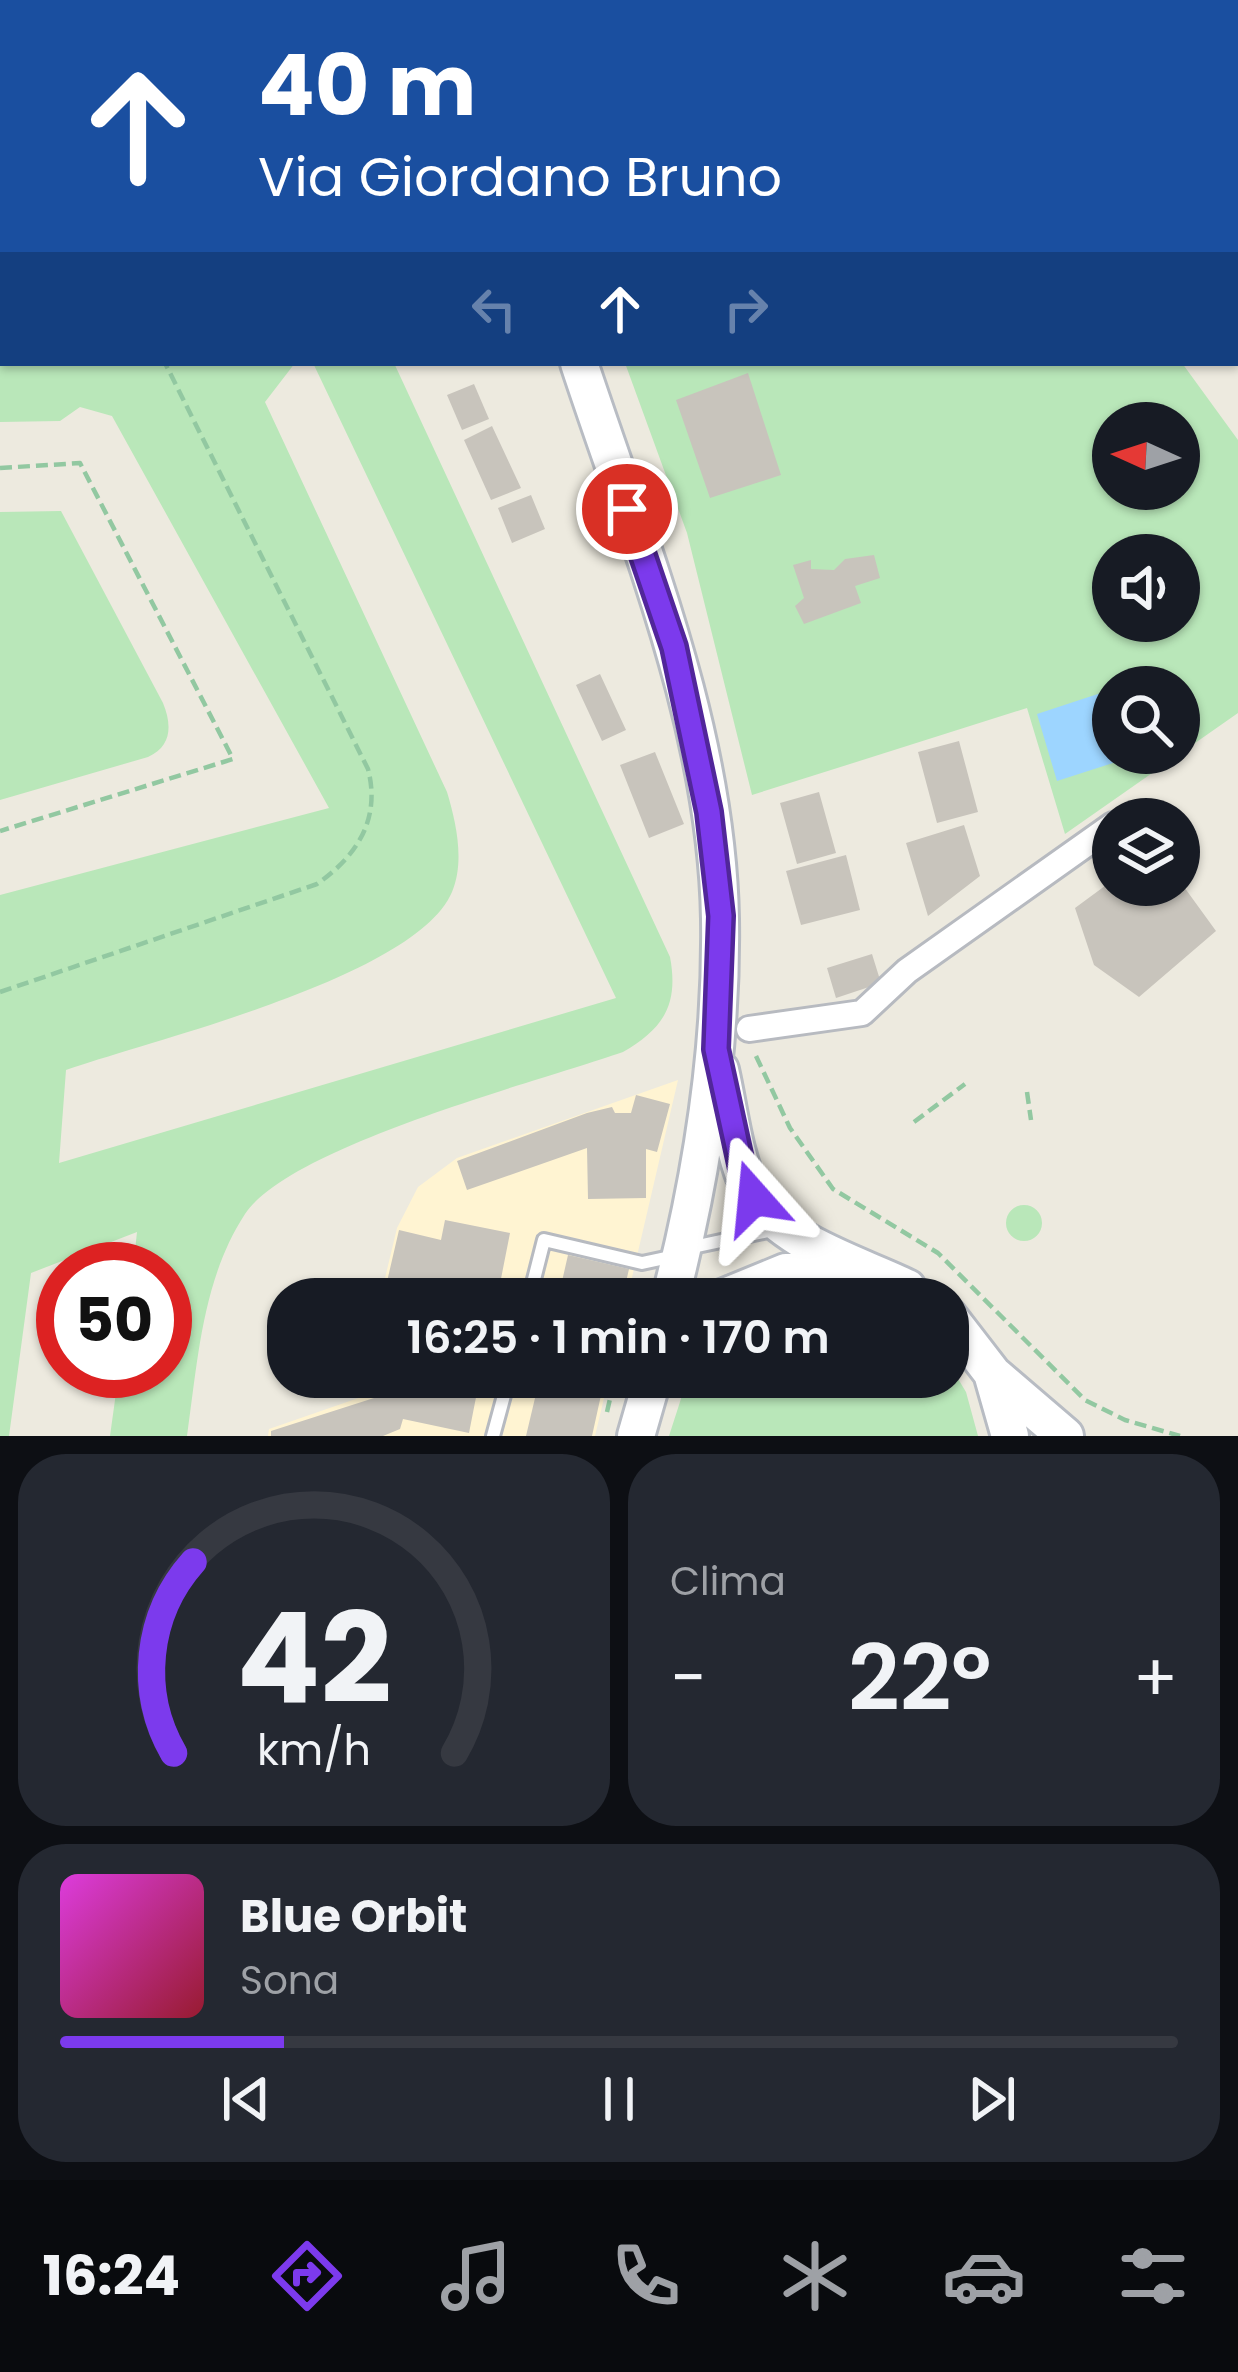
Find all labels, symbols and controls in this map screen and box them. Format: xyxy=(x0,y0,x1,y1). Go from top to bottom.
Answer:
text: 40 m xyxy=(258,27,476,144)
icon: ahead xyxy=(60,48,216,204)
text: Via Giordano Bruno xyxy=(258,139,782,215)
icon: left xyxy=(461,276,527,342)
icon: ahead xyxy=(587,276,653,342)
icon: right xyxy=(713,276,779,342)
north arrow xyxy=(1092,402,1200,510)
map controls xyxy=(1092,402,1200,906)
pin xyxy=(576,458,678,560)
icon: arrive xyxy=(594,476,660,542)
button: sound xyxy=(1092,534,1200,642)
button: search xyxy=(1092,666,1200,774)
button: layers xyxy=(1092,798,1200,906)
position arrow xyxy=(691,1135,817,1261)
speed limit sign: 50 xyxy=(36,1242,192,1398)
text: 16:25 · 1 min · 170 m xyxy=(406,1306,830,1369)
text: Clima xyxy=(670,1554,786,1609)
text: 42 xyxy=(236,1571,392,1746)
text: 22° xyxy=(848,1615,991,1742)
text: − xyxy=(670,1632,706,1724)
text: + xyxy=(1133,1632,1178,1724)
text: km/h xyxy=(257,1720,371,1780)
text: Blue Orbit xyxy=(240,1885,467,1948)
text: Sona xyxy=(240,1953,339,2008)
icon: previous xyxy=(213,2066,279,2132)
icon: pause xyxy=(586,2066,652,2132)
icon: next xyxy=(959,2066,1025,2132)
icon: directions xyxy=(265,2234,349,2318)
icon: music xyxy=(434,2234,518,2318)
icon: phone xyxy=(604,2234,688,2318)
icon: climate xyxy=(773,2234,857,2318)
icon: car xyxy=(942,2234,1026,2318)
icon: filters xyxy=(1111,2234,1195,2318)
text: 16:24 xyxy=(43,2238,180,2314)

